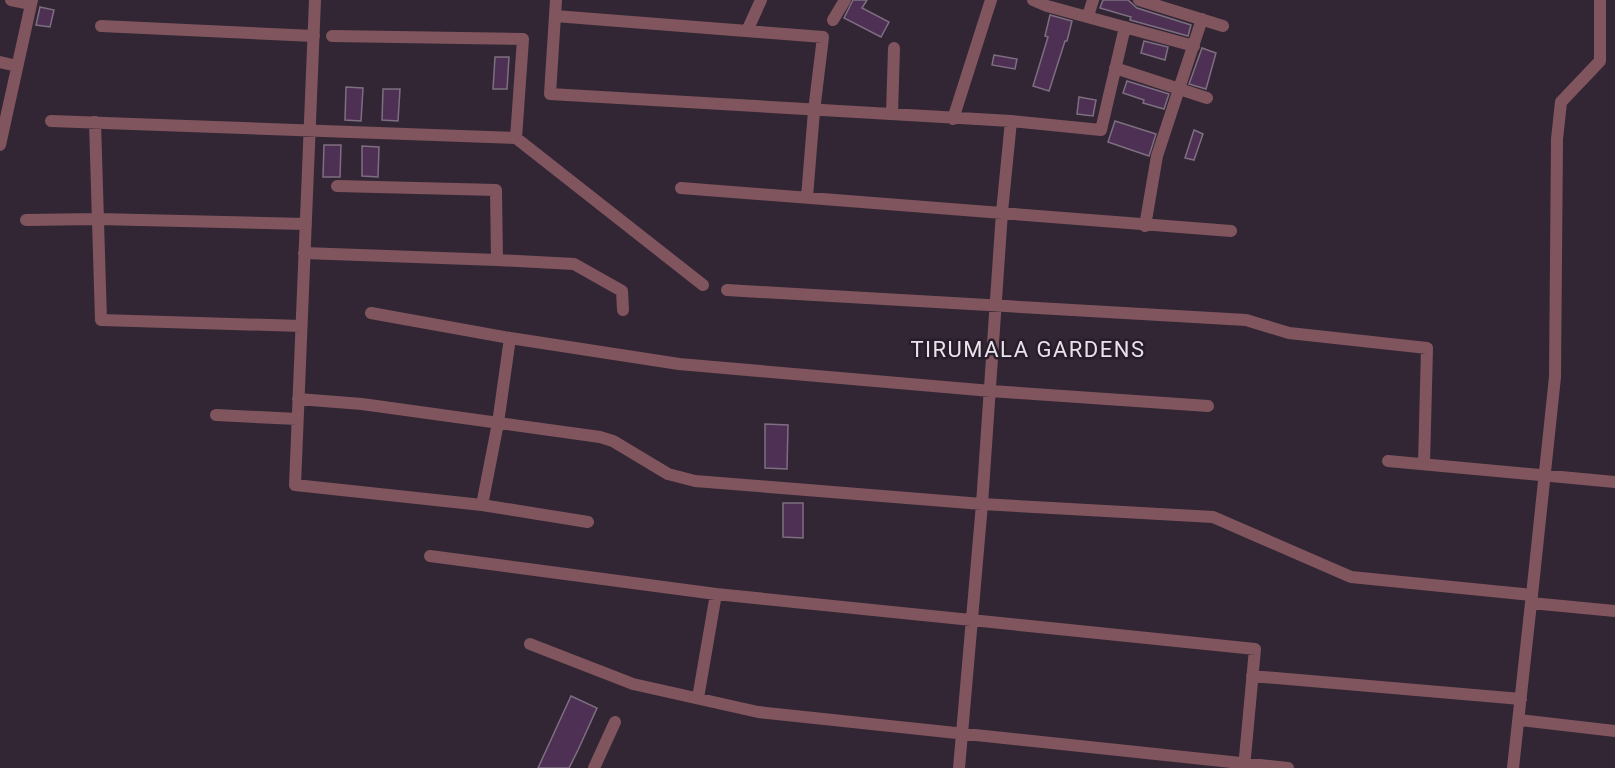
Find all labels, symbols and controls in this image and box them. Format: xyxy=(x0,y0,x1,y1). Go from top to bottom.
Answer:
district label: TIRUMALA GARDENS xyxy=(910,337,1146,362)

